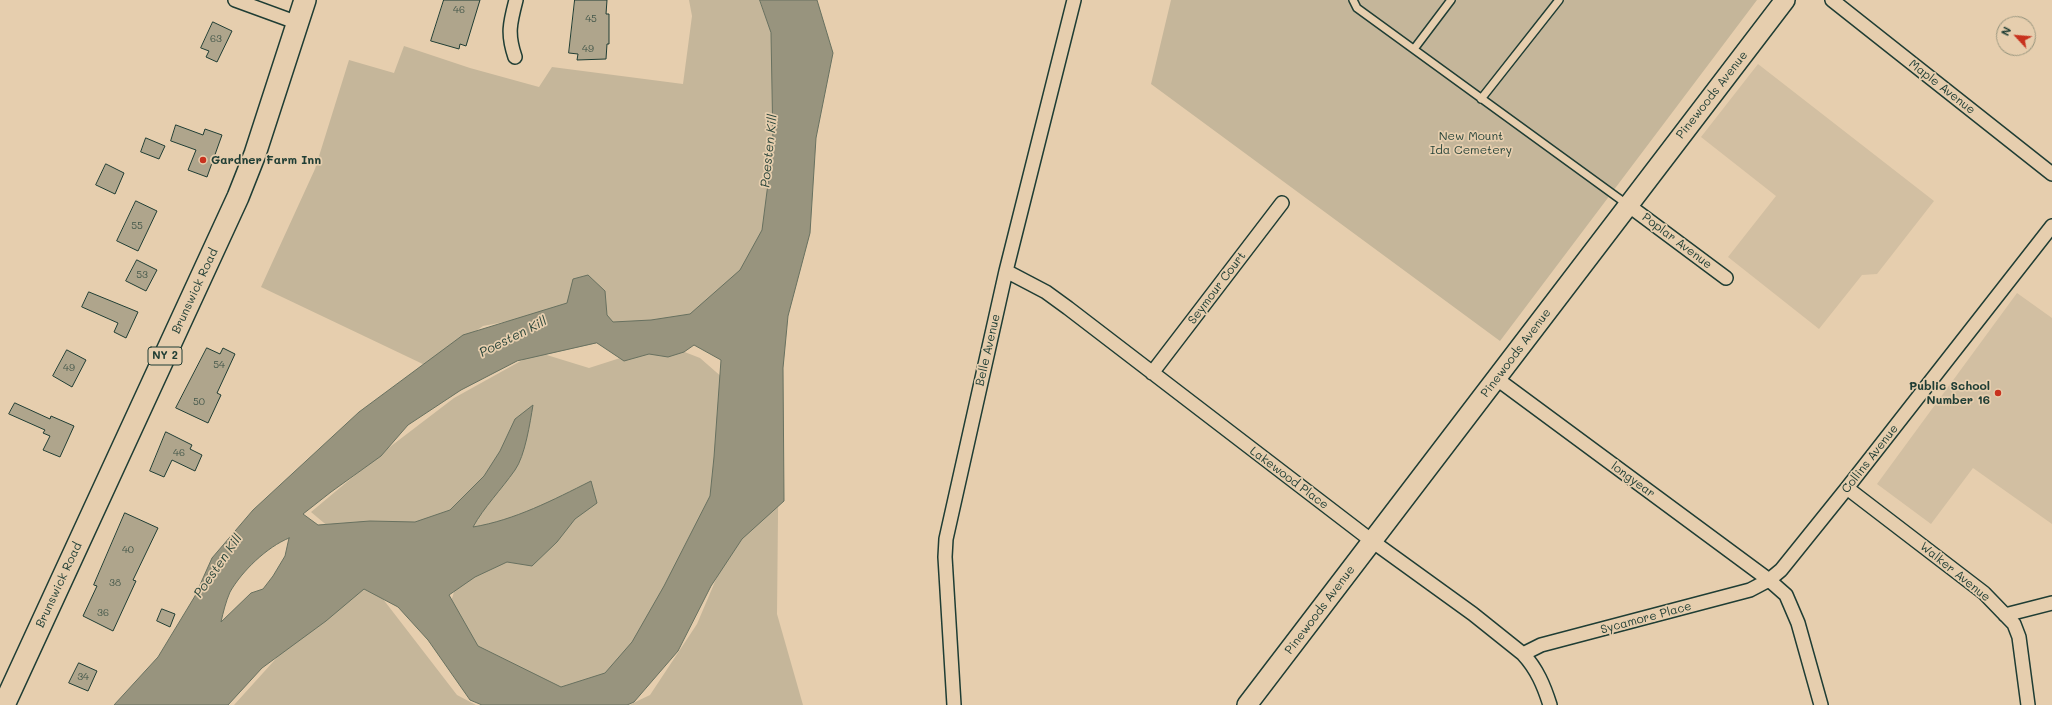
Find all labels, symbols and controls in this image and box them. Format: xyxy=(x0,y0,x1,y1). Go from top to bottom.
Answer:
house number: 46 xyxy=(453,4,465,16)
house number: 45 xyxy=(585,13,597,25)
north arrow xyxy=(1996,16,2036,56)
text: N xyxy=(1997,24,2014,38)
house number: 63 xyxy=(210,33,222,45)
house number: 49 xyxy=(582,43,594,55)
street label: Pinewoods Avenue xyxy=(1673,48,1751,142)
street label: Maple Avenue xyxy=(1906,57,1978,117)
water label: Poesten Kill xyxy=(757,114,781,188)
park label: New Mount Ida Cemetery xyxy=(1430,129,1512,157)
place label: Gardner Farm Inn xyxy=(211,153,321,167)
marker: Gardner Farm Inn xyxy=(198,155,208,165)
street label: Poplar Avenue xyxy=(1639,210,1715,272)
house number: 55 xyxy=(131,220,143,232)
street label: Brunswick Road xyxy=(169,246,221,336)
street label: Seymour Court xyxy=(1185,249,1249,327)
house number: 53 xyxy=(136,269,148,281)
street label: Pinewoods Avenue xyxy=(1478,306,1554,400)
street label: Belle Avenue xyxy=(973,312,1003,388)
water label: Poesten Kill xyxy=(477,313,549,361)
road number: NY 2 xyxy=(148,347,182,365)
house number: 54 xyxy=(213,359,225,371)
house number: 49 xyxy=(63,362,75,374)
place label: Public School Number 16 xyxy=(1909,379,1990,407)
marker: Public School Number 16 xyxy=(1993,388,2003,398)
house number: 50 xyxy=(193,396,205,408)
street label: Collins Avenue xyxy=(1839,422,1901,496)
street label: Lakewood Place xyxy=(1247,444,1331,512)
house number: 46 xyxy=(173,447,185,459)
street label: longyear xyxy=(1608,459,1658,501)
water label: Poesten Kill xyxy=(191,531,245,601)
street label: Walker Avenue xyxy=(1917,539,1993,605)
street label: Brunswick Road xyxy=(33,540,85,630)
house number: 40 xyxy=(122,544,134,556)
street label: Pinewoods Avenue xyxy=(1282,563,1358,657)
house number: 38 xyxy=(109,577,121,589)
street label: Sycamore Place xyxy=(1599,599,1693,637)
house number: 36 xyxy=(97,607,109,619)
house number: 34 xyxy=(77,671,89,683)

